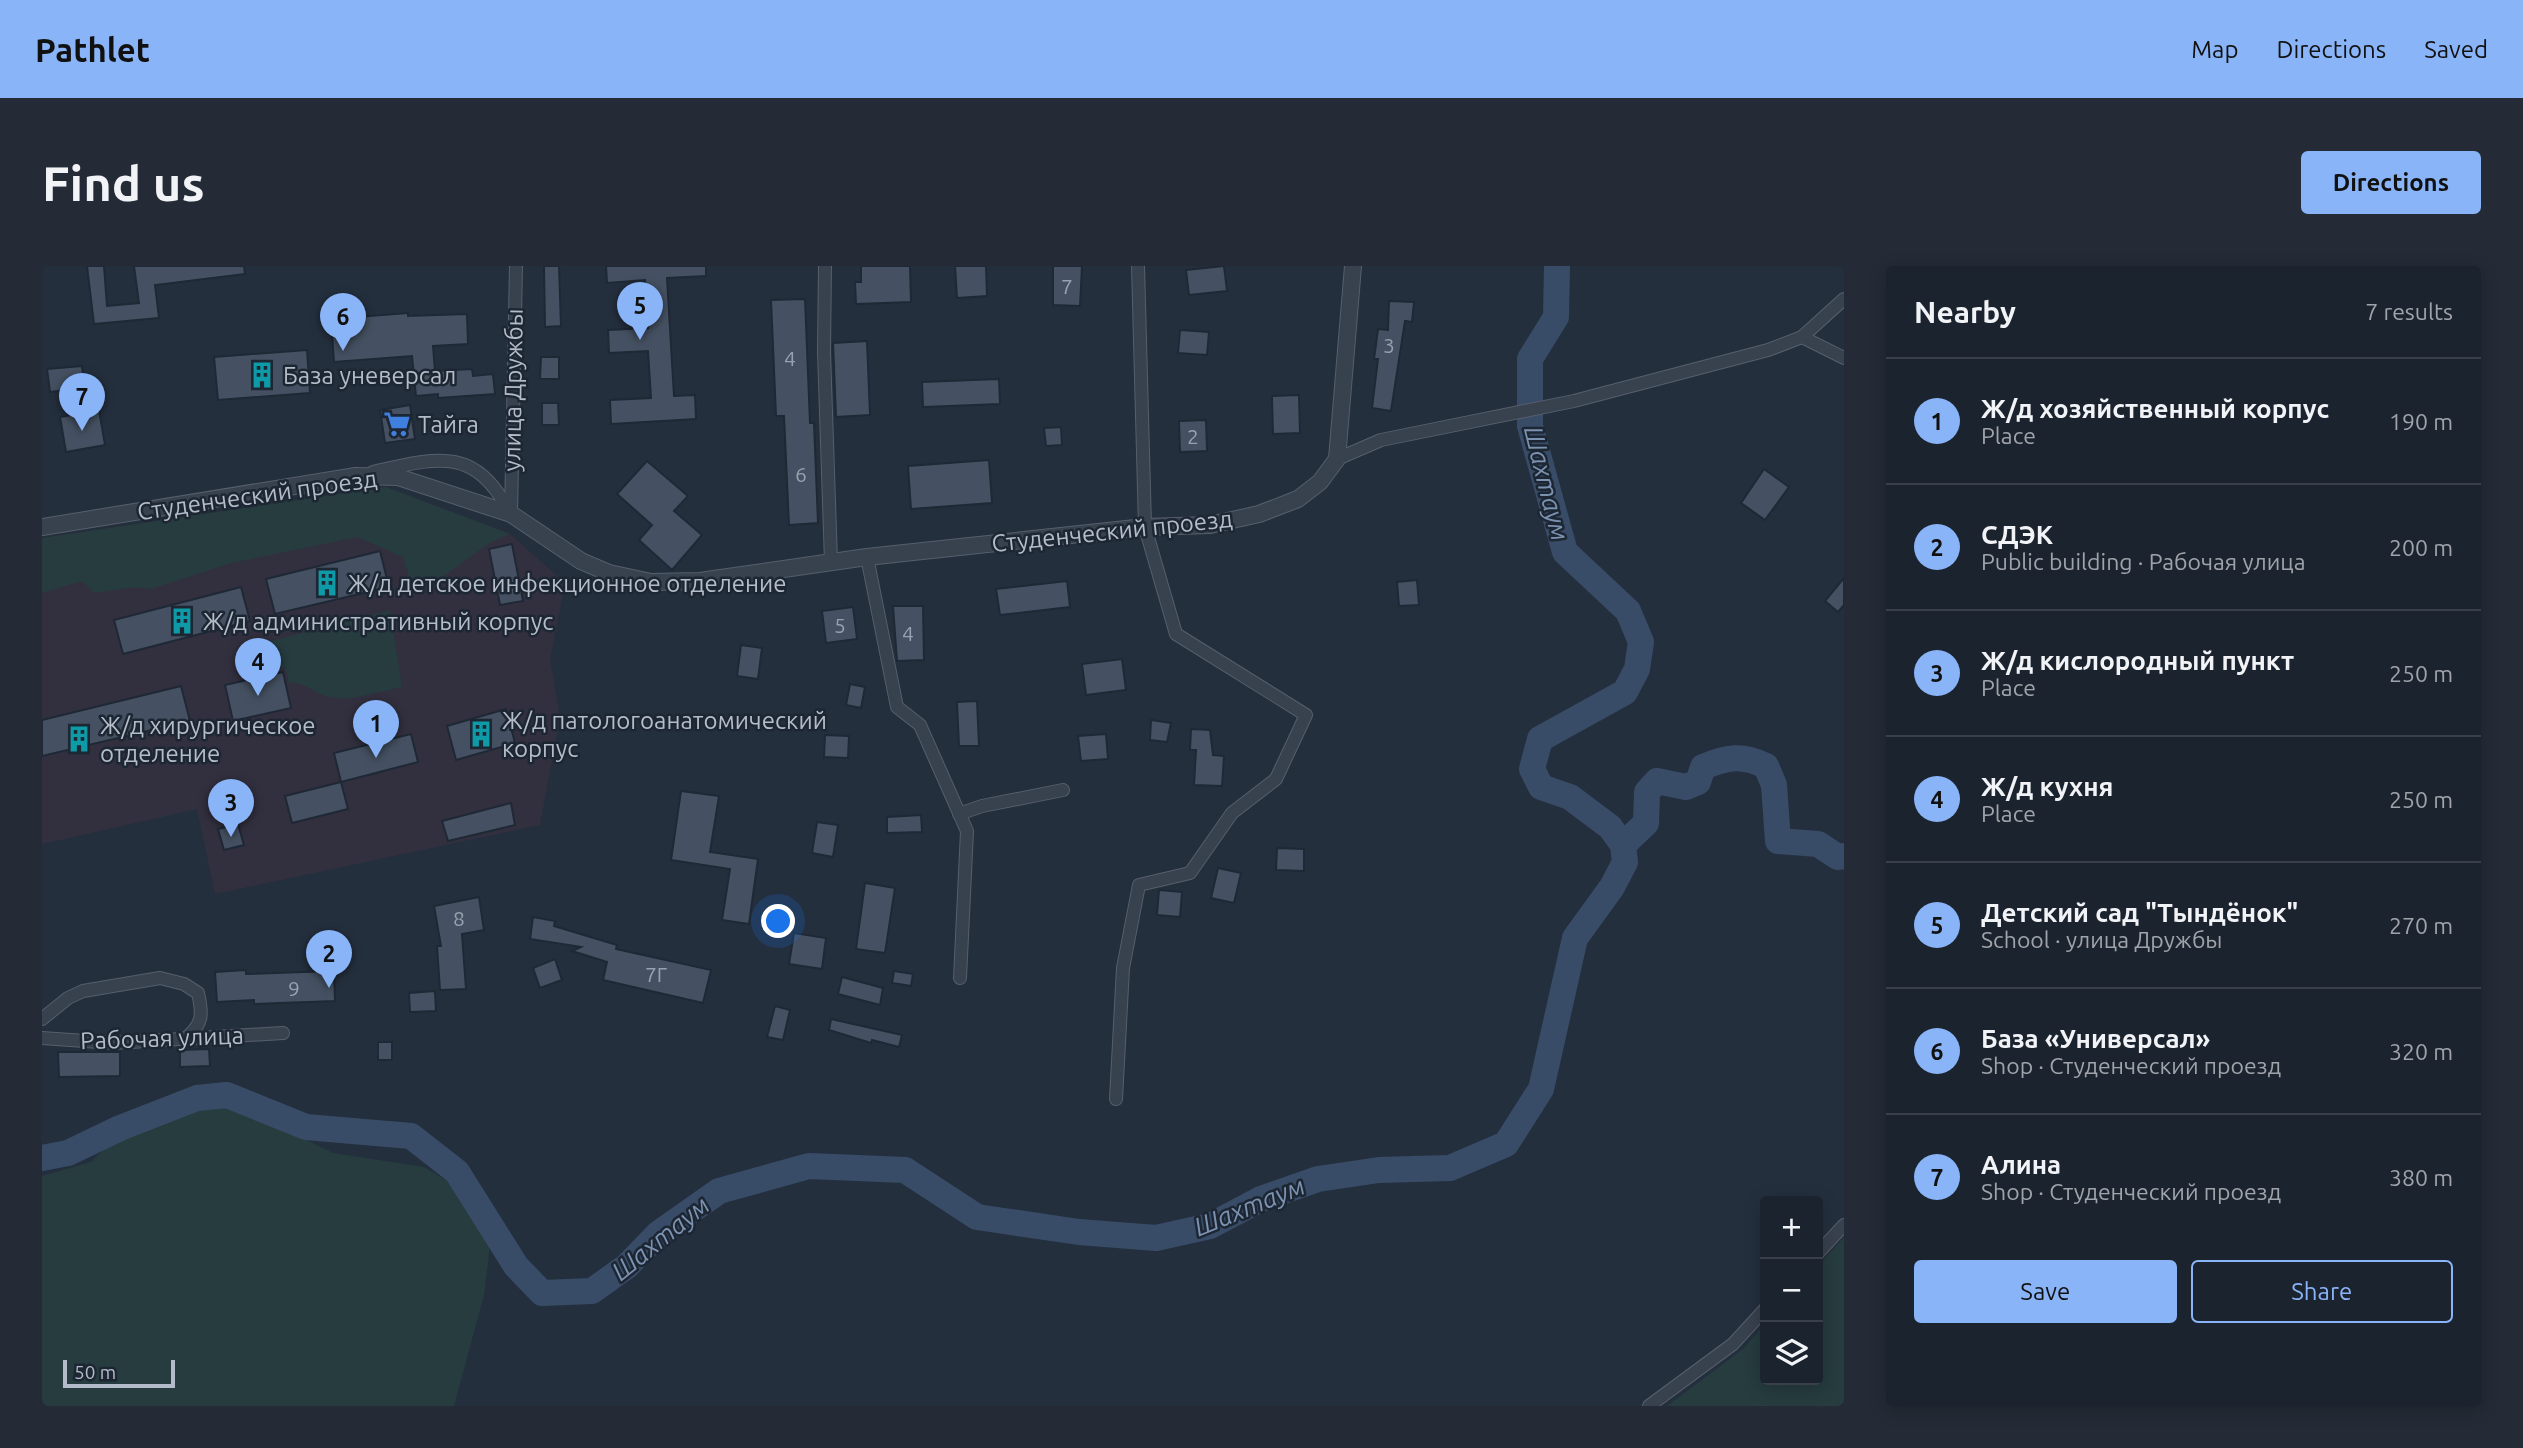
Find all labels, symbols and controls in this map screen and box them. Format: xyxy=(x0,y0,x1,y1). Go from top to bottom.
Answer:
text: Pathlet xyxy=(35,31,150,68)
text: Map xyxy=(2191,36,2238,63)
text: Directions xyxy=(2276,36,2386,63)
text: Saved xyxy=(2424,36,2488,63)
button: Directions xyxy=(2301,151,2481,214)
text: Find us xyxy=(42,155,205,210)
house number: 7 xyxy=(1061,274,1073,298)
pin: 5 xyxy=(617,282,663,340)
pin: 6 xyxy=(320,293,366,351)
text: Nearby xyxy=(1914,295,2016,329)
text: 7 results xyxy=(2365,299,2453,324)
street label: улица Дружбы xyxy=(498,308,528,472)
house number: 3 xyxy=(1383,333,1395,357)
house number: 4 xyxy=(784,346,796,370)
building icon: База уневерсал xyxy=(247,360,277,390)
place label: База уневерсал xyxy=(283,362,456,389)
pin: 7 xyxy=(59,373,105,431)
text: Ж/д хозяйственный корпус xyxy=(1981,394,2329,423)
supermarket icon: Тайга xyxy=(382,409,412,439)
text: 1 xyxy=(1931,409,1943,434)
text: 190 m xyxy=(2389,409,2453,434)
place label: Тайга xyxy=(418,411,479,438)
water label: Шахтаум xyxy=(1519,423,1575,543)
text: Place xyxy=(1981,423,2036,448)
house number: 2 xyxy=(1187,424,1199,448)
house number: 6 xyxy=(795,462,807,486)
street label: Студенческий проезд xyxy=(135,465,379,525)
street label: Студенческий проезд xyxy=(990,505,1234,557)
text: СДЭК xyxy=(1981,520,2053,549)
text: 2 xyxy=(1931,535,1943,560)
text: 200 m xyxy=(2389,535,2453,560)
text: Public building · Рабочая улица xyxy=(1981,549,2305,574)
building icon: Ж/д детское инфекционное отделение xyxy=(312,568,342,598)
place label: Ж/д детское инфекционное отделение xyxy=(348,570,786,597)
building icon: Ж/д административный корпус xyxy=(167,606,197,636)
place label: Ж/д административный корпус xyxy=(203,608,553,635)
house number: 5 xyxy=(834,613,846,637)
house number: 4 xyxy=(902,621,914,645)
pin: 4 xyxy=(235,638,281,696)
text: Ж/д кислородный пункт xyxy=(1981,646,2294,675)
text: 3 xyxy=(1931,661,1943,686)
text: 250 m xyxy=(2389,661,2453,686)
text: Place xyxy=(1981,675,2036,700)
pin: 1 xyxy=(353,700,399,758)
place label: Ж/д патологоанатомический корпус xyxy=(502,707,827,762)
place label: Ж/д хирургическое отделение xyxy=(100,712,315,767)
building icon: Ж/д патологоанатомический корпус xyxy=(466,719,496,749)
building icon: Ж/д хирургическое отделение xyxy=(64,724,94,754)
text: Ж/д кухня xyxy=(1981,772,2113,801)
pin: 3 xyxy=(208,779,254,837)
text: 4 xyxy=(1931,787,1943,812)
text: 250 m xyxy=(2389,787,2453,812)
text: Place xyxy=(1981,801,2036,826)
text: Детский сад "Тындёнок" xyxy=(1981,898,2298,927)
your location xyxy=(761,904,795,938)
house number: 8 xyxy=(453,906,465,930)
text: 5 xyxy=(1931,913,1943,938)
text: 270 m xyxy=(2389,913,2453,938)
text: School · улица Дружбы xyxy=(1981,927,2222,952)
pin: 2 xyxy=(306,930,352,988)
house number: 7Г xyxy=(645,962,667,986)
house number: 9 xyxy=(288,976,300,1000)
street label: Рабочая улица xyxy=(80,1022,244,1054)
text: База «Универсал» xyxy=(1981,1024,2210,1053)
text: 6 xyxy=(1931,1039,1943,1064)
text: 320 m xyxy=(2389,1039,2453,1064)
text: Shop · Студенческий проезд xyxy=(1981,1053,2281,1078)
text: Алина xyxy=(1981,1150,2061,1179)
text: 7 xyxy=(1931,1165,1943,1190)
text: 380 m xyxy=(2389,1165,2453,1190)
water label: Шахтаум xyxy=(1190,1171,1308,1241)
text: Shop · Студенческий проезд xyxy=(1981,1179,2281,1204)
water label: Шахтаум xyxy=(606,1190,714,1286)
map controls xyxy=(1760,1196,1823,1385)
button: + xyxy=(1760,1196,1823,1259)
button: − xyxy=(1760,1259,1823,1322)
button: Save xyxy=(1914,1260,2177,1323)
button: Share xyxy=(2191,1260,2453,1323)
button: layers xyxy=(1760,1322,1823,1385)
scale bar xyxy=(63,1357,175,1389)
text: 50 m xyxy=(74,1361,116,1383)

